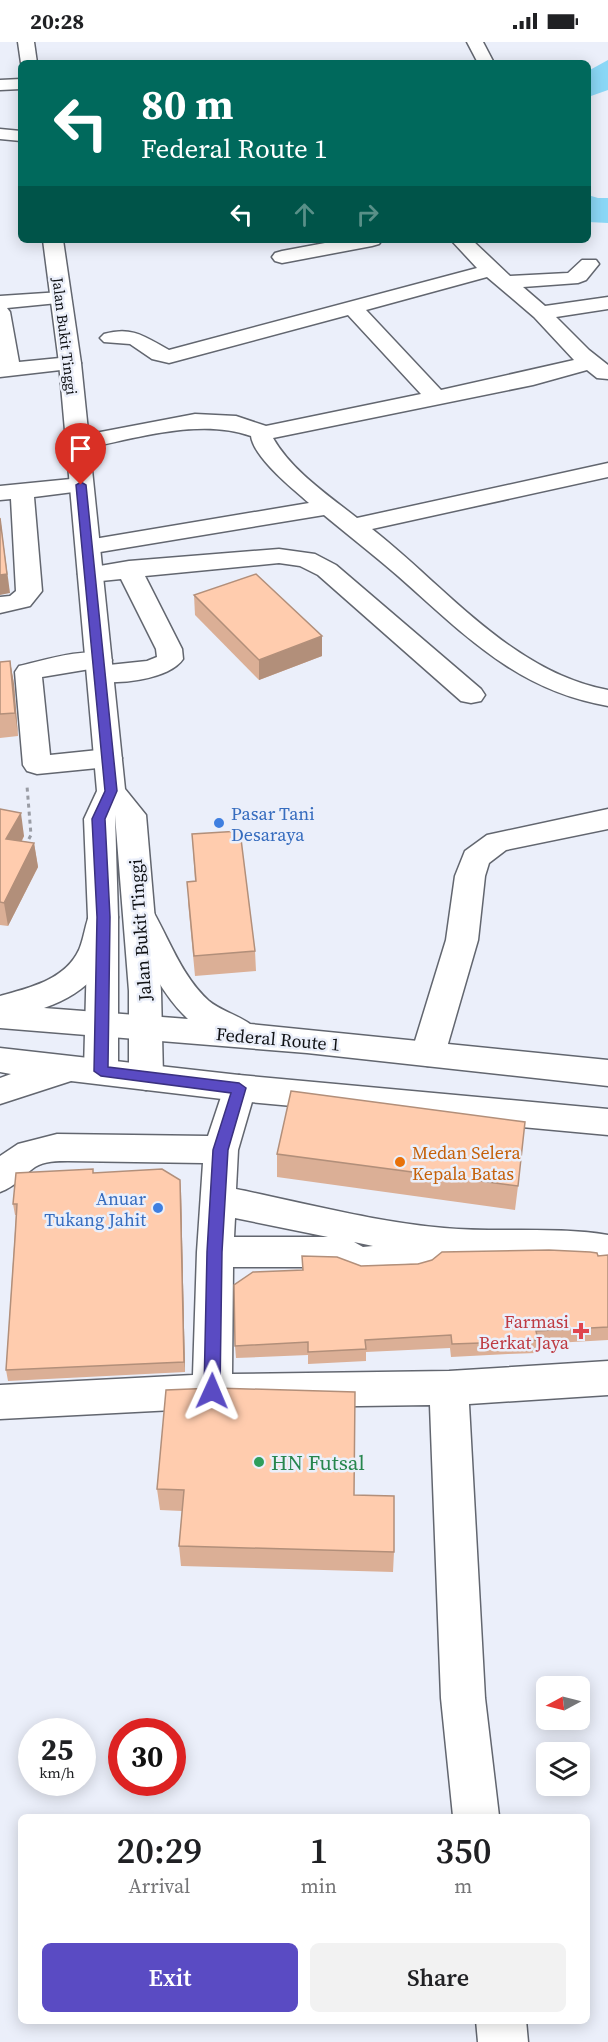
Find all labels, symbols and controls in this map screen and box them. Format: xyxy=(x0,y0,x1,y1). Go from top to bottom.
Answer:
text: 20:28 xyxy=(30,6,84,36)
text: 80 m xyxy=(141,75,234,133)
icon: left xyxy=(42,84,120,162)
text: Federal Route 1 xyxy=(141,130,328,167)
icon: left xyxy=(225,198,258,231)
icon: ahead xyxy=(288,198,321,231)
icon: right xyxy=(351,198,384,231)
street label: Jalan Bukit Tinggi xyxy=(47,275,83,396)
pin xyxy=(55,423,106,485)
icon: arrive xyxy=(64,432,97,465)
place label: Pasar Tani Desaraya xyxy=(231,801,315,847)
marker: Pasar Tani Desaraya xyxy=(212,816,226,830)
street label: Jalan Bukit Tinggi xyxy=(123,858,157,1003)
street label: Federal Route 1 xyxy=(215,1021,341,1057)
place label: Medan Selera Kepala Batas xyxy=(412,1140,521,1186)
marker: Medan Selera Kepala Batas xyxy=(393,1155,407,1169)
place label: Anuar Tukang Jahit xyxy=(44,1186,146,1232)
marker: Anuar Tukang Jahit xyxy=(151,1201,165,1215)
place label: Farmasi Berkat Jaya xyxy=(479,1309,570,1355)
marker: Farmasi Berkat Jaya xyxy=(574,1324,588,1338)
position arrow xyxy=(180,1359,244,1423)
place label: HN Futsal xyxy=(271,1448,365,1477)
marker: HN Futsal xyxy=(252,1455,266,1469)
north arrow xyxy=(536,1676,590,1730)
map controls xyxy=(536,1676,590,1796)
speed limit sign: 30 xyxy=(108,1718,186,1796)
text: 25 xyxy=(41,1729,73,1770)
button: layers xyxy=(536,1742,590,1796)
text: km/h xyxy=(39,1762,75,1783)
text: 20:29 xyxy=(117,1826,202,1875)
text: 1 xyxy=(309,1826,328,1875)
text: 350 xyxy=(435,1826,491,1875)
text: Arrival xyxy=(128,1872,190,1900)
text: min xyxy=(301,1872,337,1900)
text: m xyxy=(454,1872,472,1900)
button: Exit xyxy=(42,1943,298,2012)
button: Share xyxy=(310,1943,566,2012)

